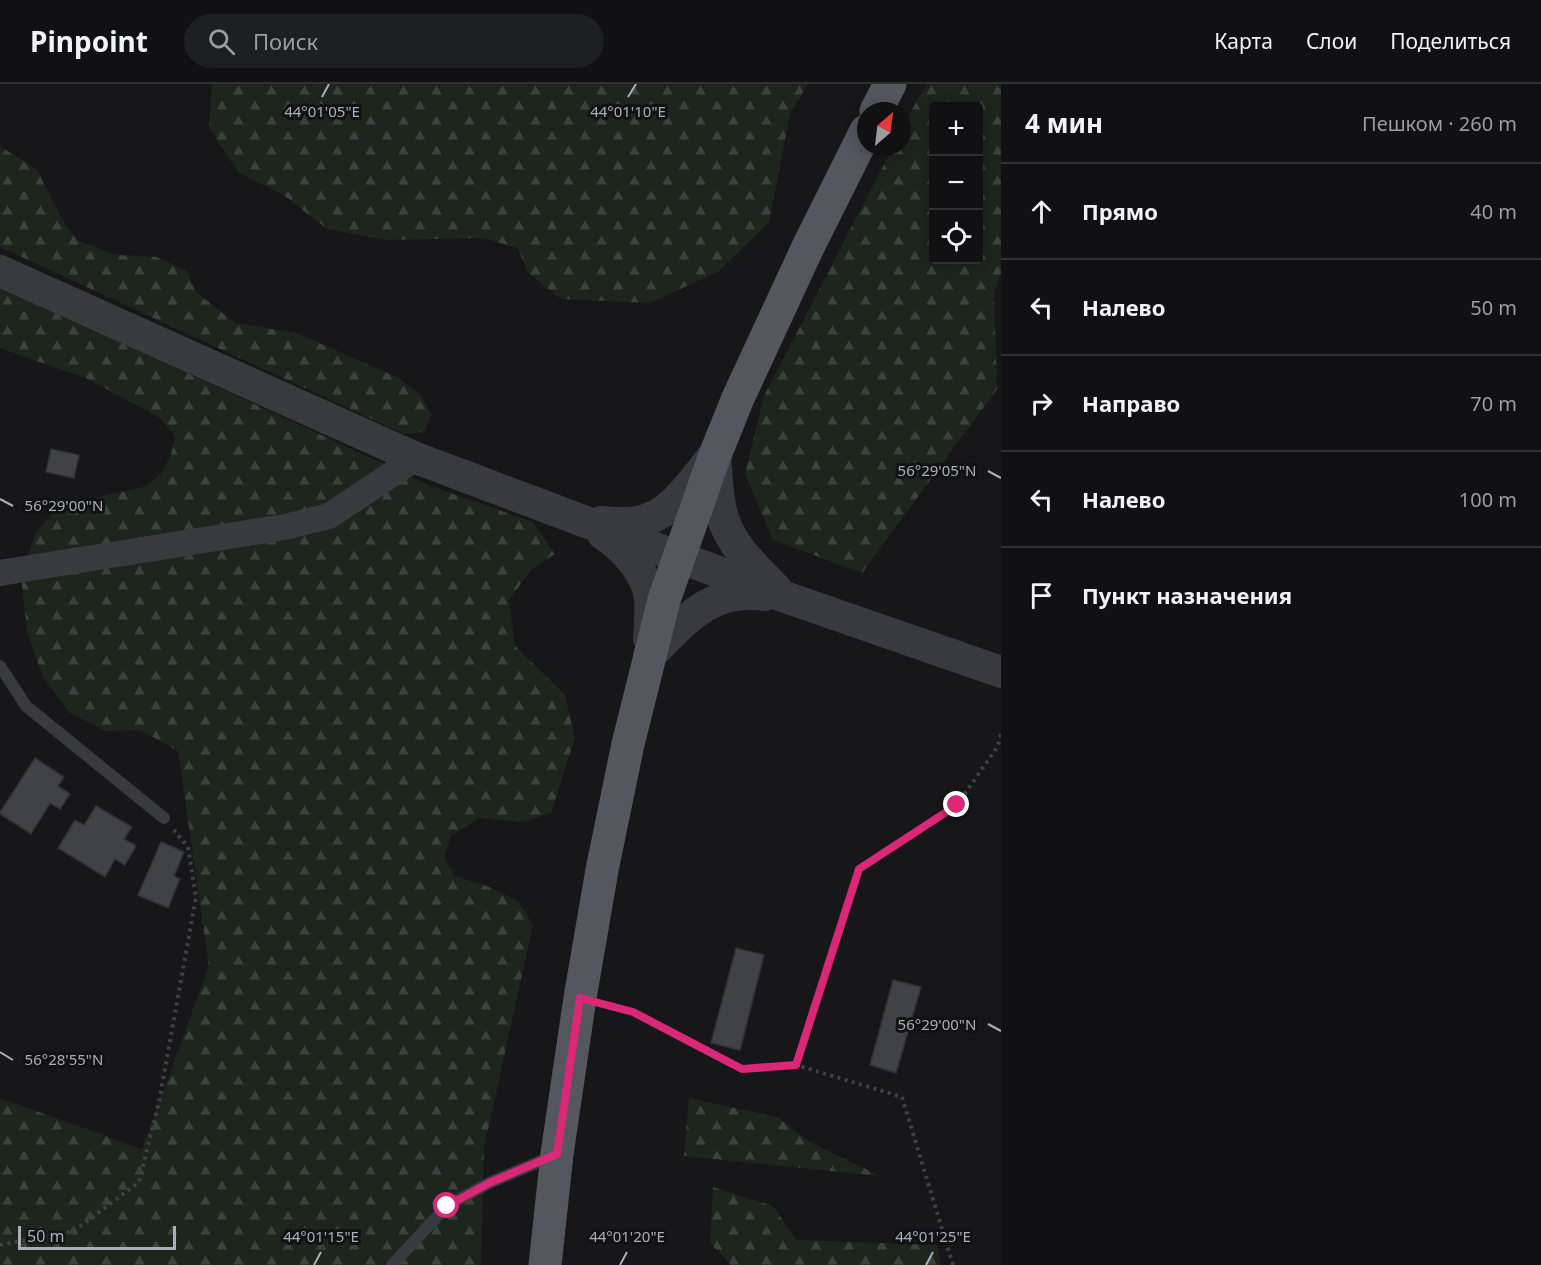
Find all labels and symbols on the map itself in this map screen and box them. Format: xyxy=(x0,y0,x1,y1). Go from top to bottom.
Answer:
text: 44°01'05"E xyxy=(284,101,360,121)
text: 44°01'10"E xyxy=(590,101,666,121)
north arrow xyxy=(857,102,911,156)
text: 56°29'05"N xyxy=(898,460,976,480)
text: 56°29'00"N xyxy=(25,495,103,515)
route end xyxy=(943,791,969,817)
text: 56°29'00"N xyxy=(898,1014,976,1034)
text: 56°28'55"N xyxy=(25,1049,103,1069)
route start xyxy=(433,1192,459,1218)
scale bar xyxy=(18,1223,176,1250)
text: 44°01'15"E xyxy=(283,1226,359,1246)
text: 44°01'20"E xyxy=(589,1226,665,1246)
text: 44°01'25"E xyxy=(895,1226,971,1246)

